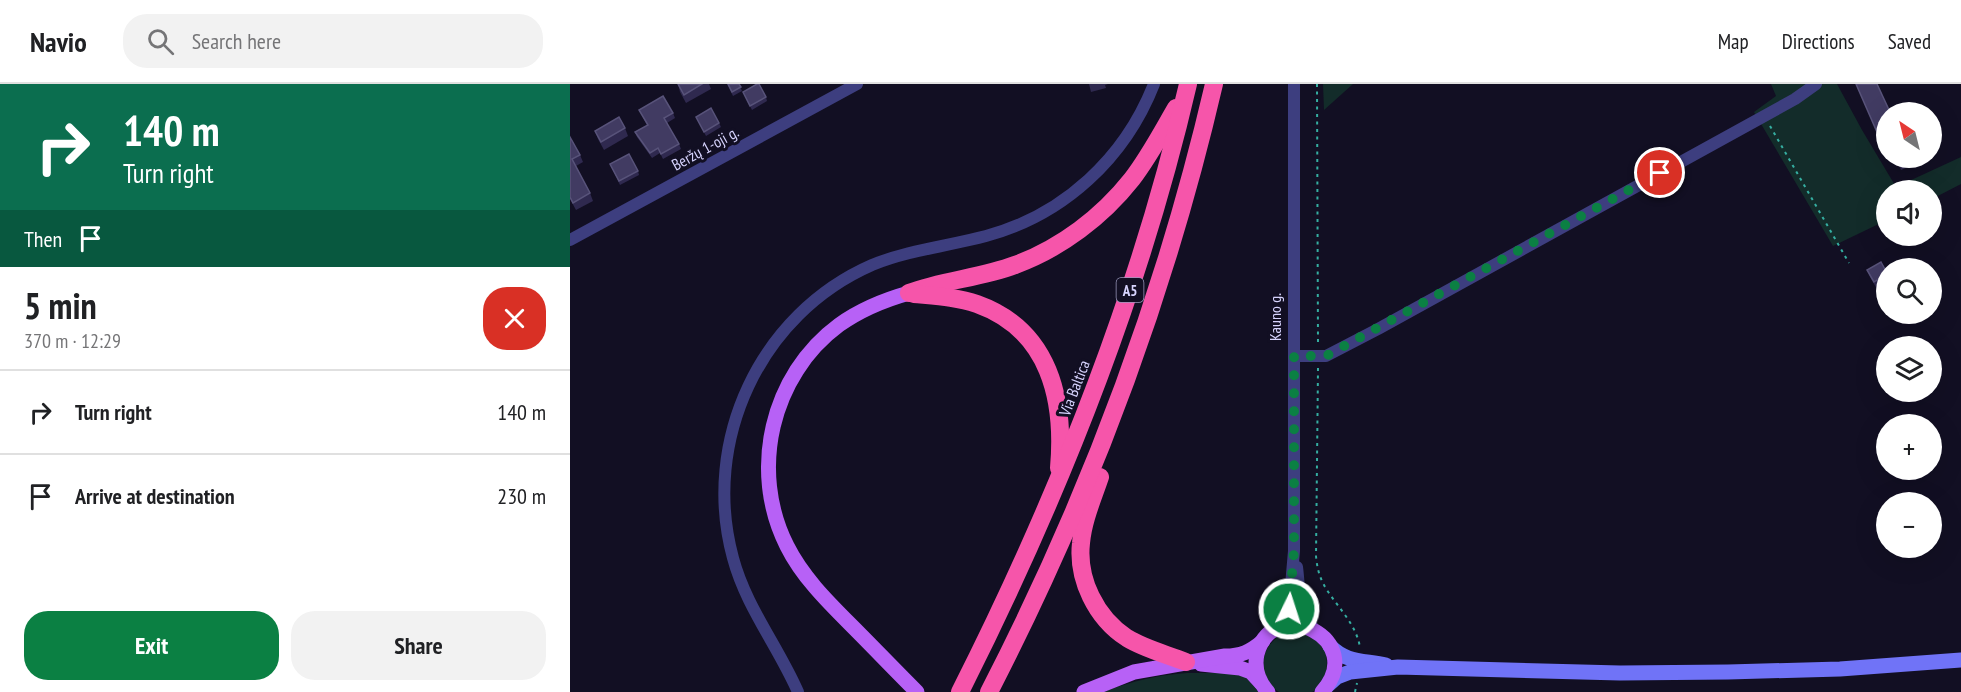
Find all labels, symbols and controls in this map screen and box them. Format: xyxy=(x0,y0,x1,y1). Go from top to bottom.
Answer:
search box xyxy=(123,14,543,68)
text: Navio xyxy=(30,23,87,60)
icon: search xyxy=(144,25,177,58)
text: Search here xyxy=(192,27,281,55)
text: Map xyxy=(1718,28,1749,55)
text: Directions xyxy=(1782,28,1855,55)
text: Saved xyxy=(1888,28,1931,55)
north arrow xyxy=(1876,102,1942,168)
map controls xyxy=(1876,102,1942,558)
text: 140 m xyxy=(123,103,220,158)
icon: right xyxy=(24,108,102,186)
street label: Beržų 1-oji g. xyxy=(668,121,742,175)
pin xyxy=(1634,147,1685,198)
text: Turn right xyxy=(123,156,214,190)
icon: arrive xyxy=(1643,156,1676,189)
button: sound xyxy=(1876,180,1942,246)
icon: arrive xyxy=(74,222,107,255)
text: Then xyxy=(24,225,62,253)
button: search xyxy=(1876,258,1942,324)
road number: A5 xyxy=(1116,278,1144,302)
text: 5 min xyxy=(24,282,97,329)
button: close xyxy=(483,287,546,350)
street label: Kauno g. xyxy=(1265,293,1285,341)
text: 370 m · 12:29 xyxy=(24,328,121,354)
button: layers xyxy=(1876,336,1942,402)
street label: Via Baltica xyxy=(1054,357,1094,420)
icon: right xyxy=(24,396,57,429)
text: Turn right xyxy=(75,398,152,426)
text: 140 m xyxy=(497,398,546,426)
button: + xyxy=(1876,414,1942,480)
icon: arrive xyxy=(24,480,57,513)
text: Arrive at destination xyxy=(75,482,235,510)
text: 230 m xyxy=(497,482,546,510)
button: − xyxy=(1876,492,1942,558)
position arrow xyxy=(1257,577,1321,641)
button: Exit xyxy=(24,611,279,680)
button: Share xyxy=(291,611,546,680)

